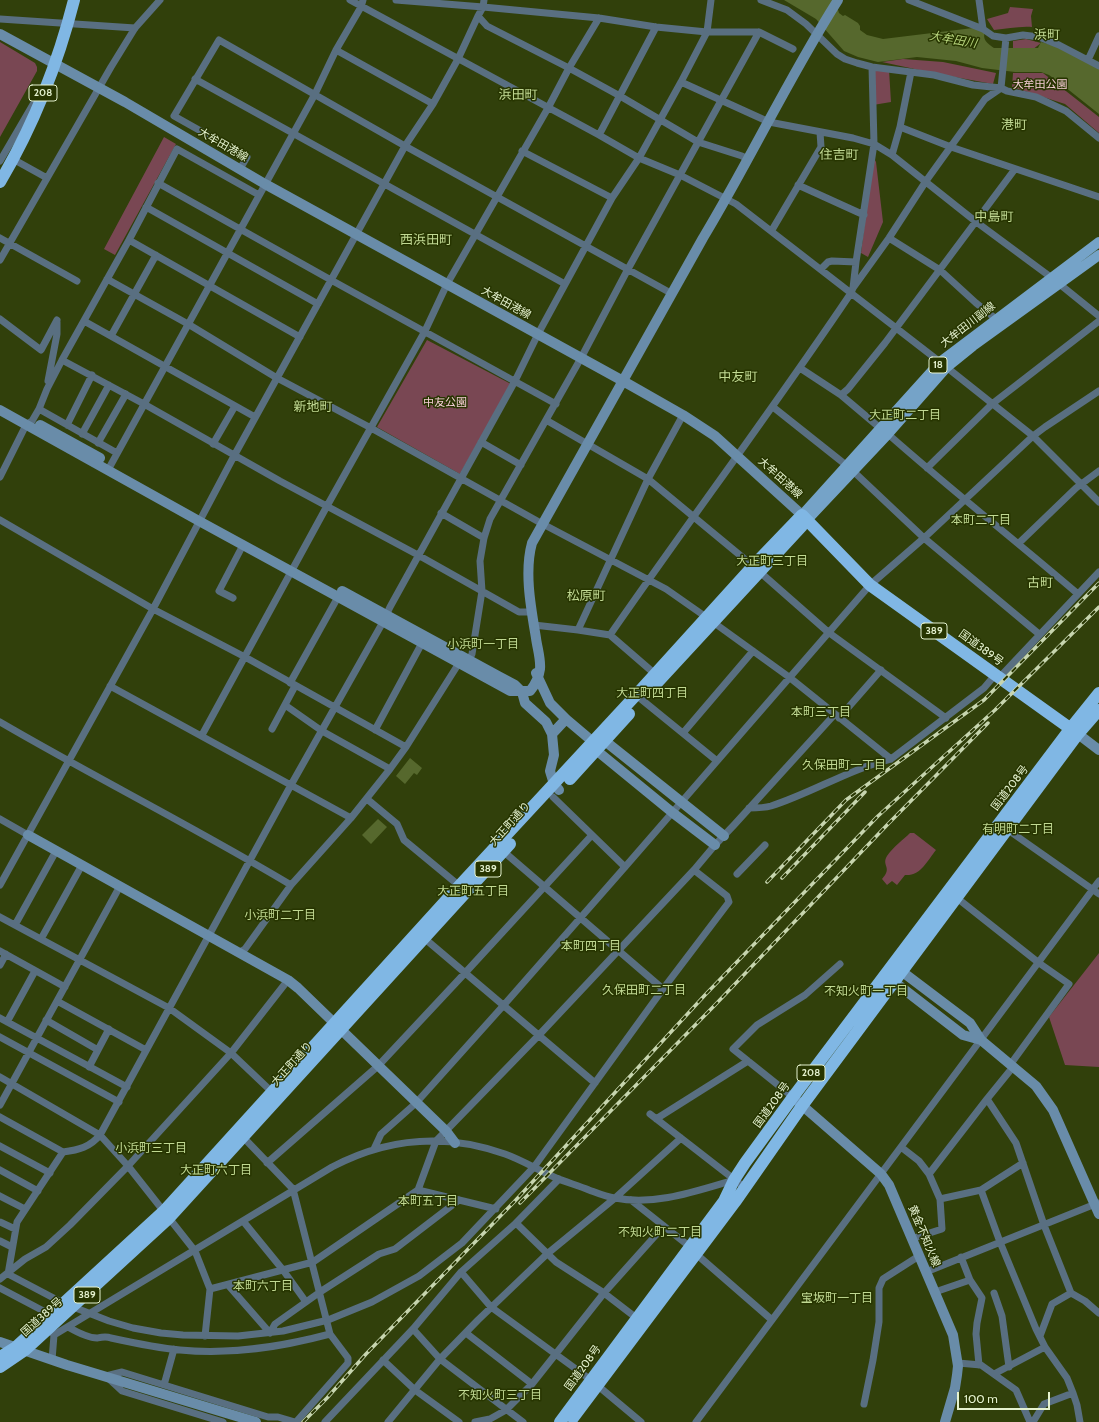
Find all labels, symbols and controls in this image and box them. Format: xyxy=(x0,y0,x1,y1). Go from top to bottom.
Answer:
district label: 浜町 xyxy=(1034,27,1060,43)
water label: 大牟田川 xyxy=(928,29,978,51)
park label: 大牟田公園 xyxy=(1013,78,1067,92)
road number: 208 xyxy=(29,85,57,101)
district label: 浜田町 xyxy=(499,87,537,103)
district label: 港町 xyxy=(1001,117,1027,133)
street label: 大牟田港線 xyxy=(196,126,250,164)
district label: 住吉町 xyxy=(820,147,858,163)
district label: 中島町 xyxy=(975,209,1013,225)
district label: 西浜田町 xyxy=(400,232,452,248)
street label: 大牟田港線 xyxy=(479,284,533,322)
street label: 大牟田川副線 xyxy=(938,299,998,351)
road number: 18 xyxy=(929,357,947,373)
district label: 中友町 xyxy=(719,369,757,385)
park label: 中友公園 xyxy=(423,396,467,410)
district label: 新地町 xyxy=(294,399,332,415)
district label: 大正町二丁目 xyxy=(869,408,941,422)
street label: 大牟田港線 xyxy=(755,455,805,501)
district label: 本町二丁目 xyxy=(951,513,1011,527)
district label: 大正町三丁目 xyxy=(736,554,808,568)
district label: 古町 xyxy=(1027,575,1053,591)
district label: 松原町 xyxy=(567,588,605,604)
road number: 389 xyxy=(921,623,947,639)
street label: 国道389号 xyxy=(956,627,1006,669)
district label: 小浜町一丁目 xyxy=(447,637,519,651)
district label: 大正町四丁目 xyxy=(616,686,688,700)
district label: 本町三丁目 xyxy=(791,705,851,719)
district label: 久保田町一丁目 xyxy=(802,758,886,772)
street label: 国道208号 xyxy=(989,763,1031,813)
street label: 大正町通り xyxy=(487,799,533,849)
district label: 有明町二丁目 xyxy=(982,822,1054,836)
road number: 389 xyxy=(475,861,501,877)
district label: 大正町五丁目 xyxy=(437,884,509,898)
district label: 小浜町二丁目 xyxy=(244,908,316,922)
district label: 本町四丁目 xyxy=(561,939,621,953)
district label: 久保田町二丁目 xyxy=(602,983,686,997)
district label: 不知火町一丁目 xyxy=(824,984,908,998)
street label: 大正町通り xyxy=(269,1039,315,1089)
road number: 208 xyxy=(797,1065,825,1081)
street label: 国道208号 xyxy=(751,1080,793,1130)
district label: 小浜町三丁目 xyxy=(115,1141,187,1155)
district label: 大正町六丁目 xyxy=(180,1163,252,1177)
district label: 本町五丁目 xyxy=(398,1194,458,1208)
street label: 黄金不知火線 xyxy=(905,1203,943,1269)
district label: 不知火町二丁目 xyxy=(618,1225,702,1239)
district label: 本町六丁目 xyxy=(233,1279,293,1293)
road number: 389 xyxy=(74,1287,100,1303)
district label: 宝坂町一丁目 xyxy=(801,1291,873,1305)
street label: 国道389号 xyxy=(18,1295,66,1339)
street label: 国道208号 xyxy=(562,1343,604,1393)
scale bar xyxy=(959,1384,1052,1410)
district label: 不知火町三丁目 xyxy=(458,1388,542,1402)
text: 100 m xyxy=(964,1391,998,1406)

